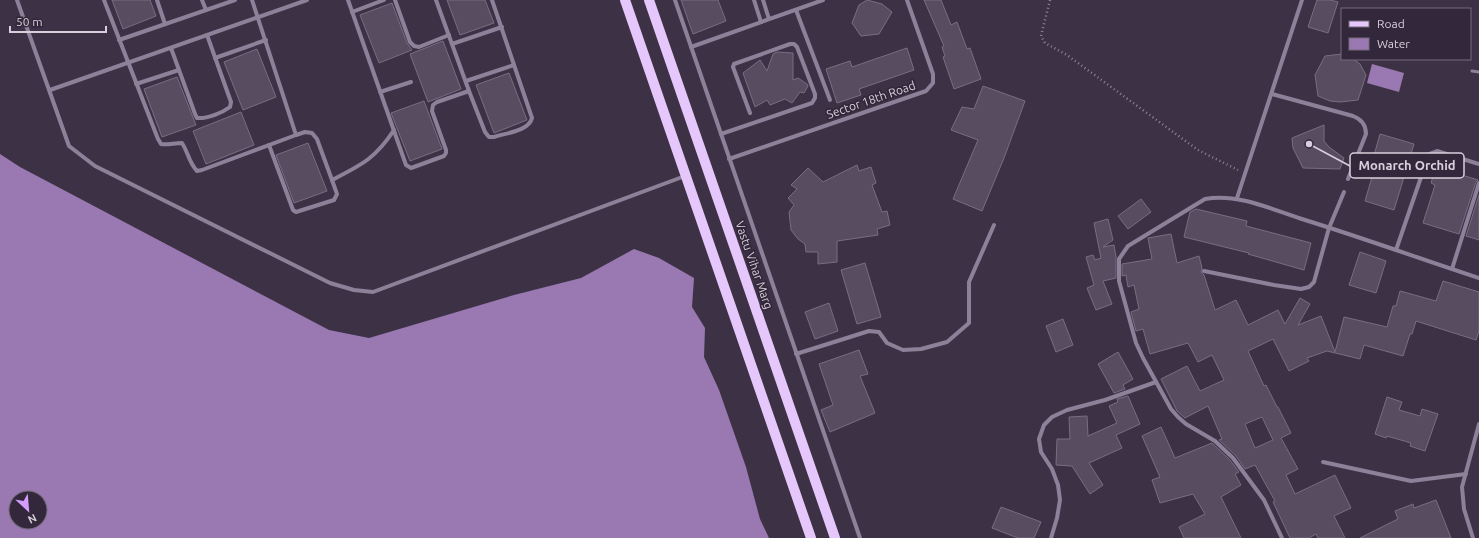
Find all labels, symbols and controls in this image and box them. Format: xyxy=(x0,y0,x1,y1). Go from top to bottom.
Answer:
scale bar xyxy=(10,8,106,34)
legend xyxy=(1341,8,1471,60)
text: 50 m xyxy=(16,15,43,28)
text: Road xyxy=(1377,17,1405,30)
text: Water xyxy=(1377,37,1410,50)
street label: Sector 18th Road xyxy=(825,78,917,121)
callout: Monarch Orchid xyxy=(1350,153,1464,178)
text: Monarch Orchid xyxy=(1358,158,1456,172)
street label: Vastu Vihar Marg xyxy=(733,219,776,311)
north arrow xyxy=(8,490,48,530)
text: N xyxy=(26,512,39,526)

